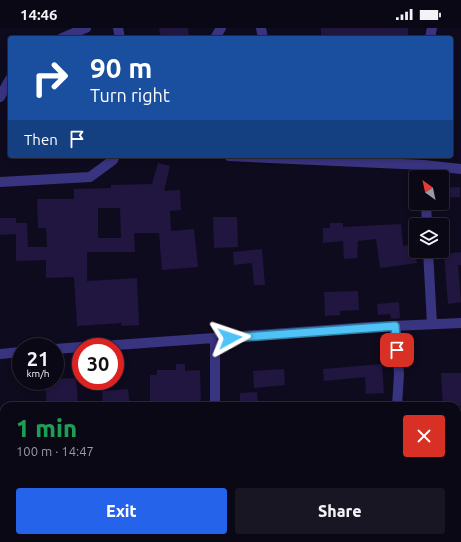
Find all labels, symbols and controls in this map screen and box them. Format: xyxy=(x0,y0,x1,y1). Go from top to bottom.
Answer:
text: 14:46 xyxy=(20,6,58,23)
icon: right xyxy=(24,52,76,104)
text: 90 m xyxy=(90,52,152,83)
text: Turn right xyxy=(90,85,170,105)
icon: arrive xyxy=(66,128,88,150)
text: Then xyxy=(24,131,58,148)
north arrow xyxy=(409,170,449,210)
map controls xyxy=(409,170,449,258)
button: layers xyxy=(409,218,449,258)
position arrow xyxy=(209,317,251,359)
pin xyxy=(380,333,414,367)
speed limit sign: 30 xyxy=(72,338,124,390)
icon: arrive xyxy=(386,339,408,361)
text: 21 xyxy=(27,347,49,370)
text: km/h xyxy=(26,368,50,379)
text: 1 min xyxy=(16,415,77,442)
button: close xyxy=(403,415,445,457)
text: 100 m · 14:47 xyxy=(16,444,94,458)
button: Exit xyxy=(16,488,227,534)
button: Share xyxy=(235,488,445,534)

